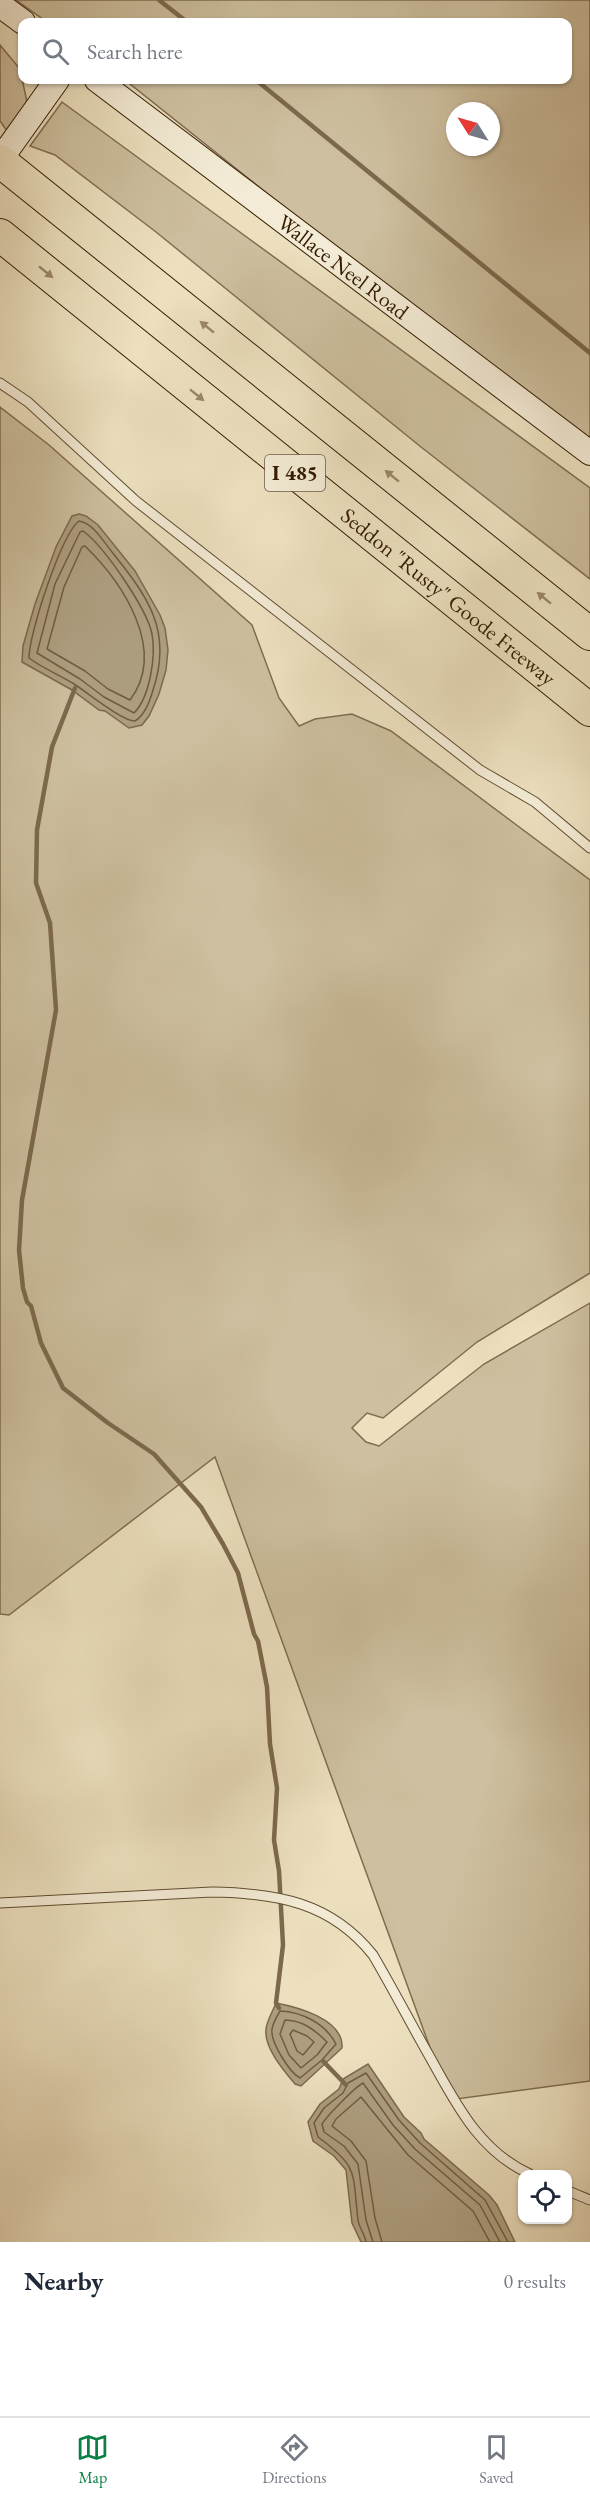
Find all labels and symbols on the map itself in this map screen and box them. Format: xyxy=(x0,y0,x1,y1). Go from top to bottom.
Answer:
north arrow xyxy=(446,102,500,156)
street label: Wallace Neel Road xyxy=(271,208,415,327)
one-way arrow xyxy=(38,265,53,278)
one-way arrow xyxy=(200,322,215,334)
one-way arrow xyxy=(189,388,205,401)
road number: I 485 xyxy=(265,455,325,491)
one-way arrow xyxy=(384,469,400,482)
street label: Seddon "Rusty" Goode Freeway xyxy=(335,501,562,692)
one-way arrow xyxy=(537,592,552,604)

